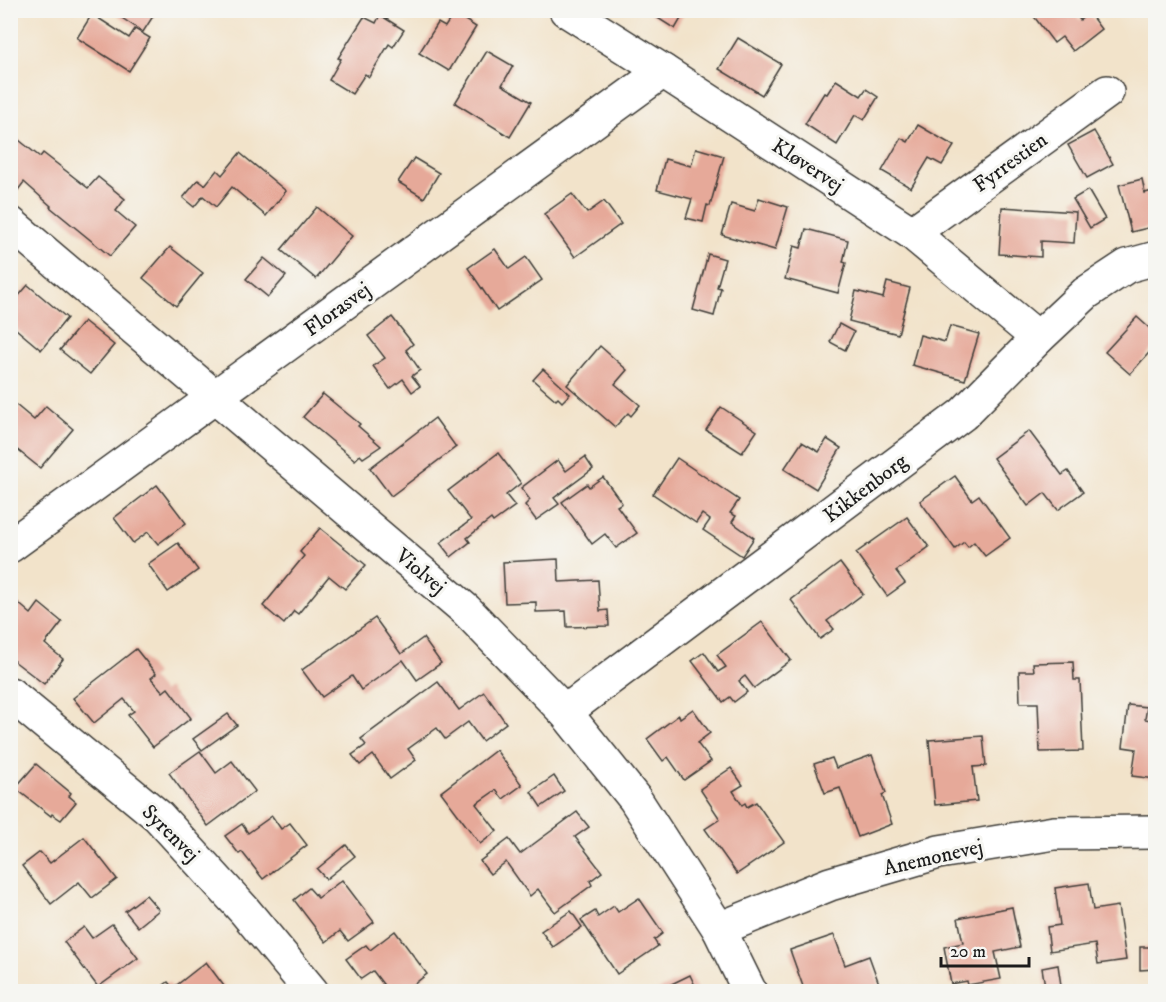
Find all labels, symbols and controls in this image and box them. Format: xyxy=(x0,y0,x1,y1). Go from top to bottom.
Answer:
street label: Fyrrestien xyxy=(968,127,1053,198)
street label: Kløvervej xyxy=(767,133,848,199)
street label: Florasvej xyxy=(299,277,376,343)
street label: Kikkenborg xyxy=(818,448,913,529)
street label: Violvej xyxy=(389,543,451,600)
street label: Syrenvej xyxy=(136,799,205,868)
street label: Anemonevej xyxy=(881,834,986,882)
scale bar xyxy=(941,930,1030,968)
text: 20 m xyxy=(950,941,986,963)

